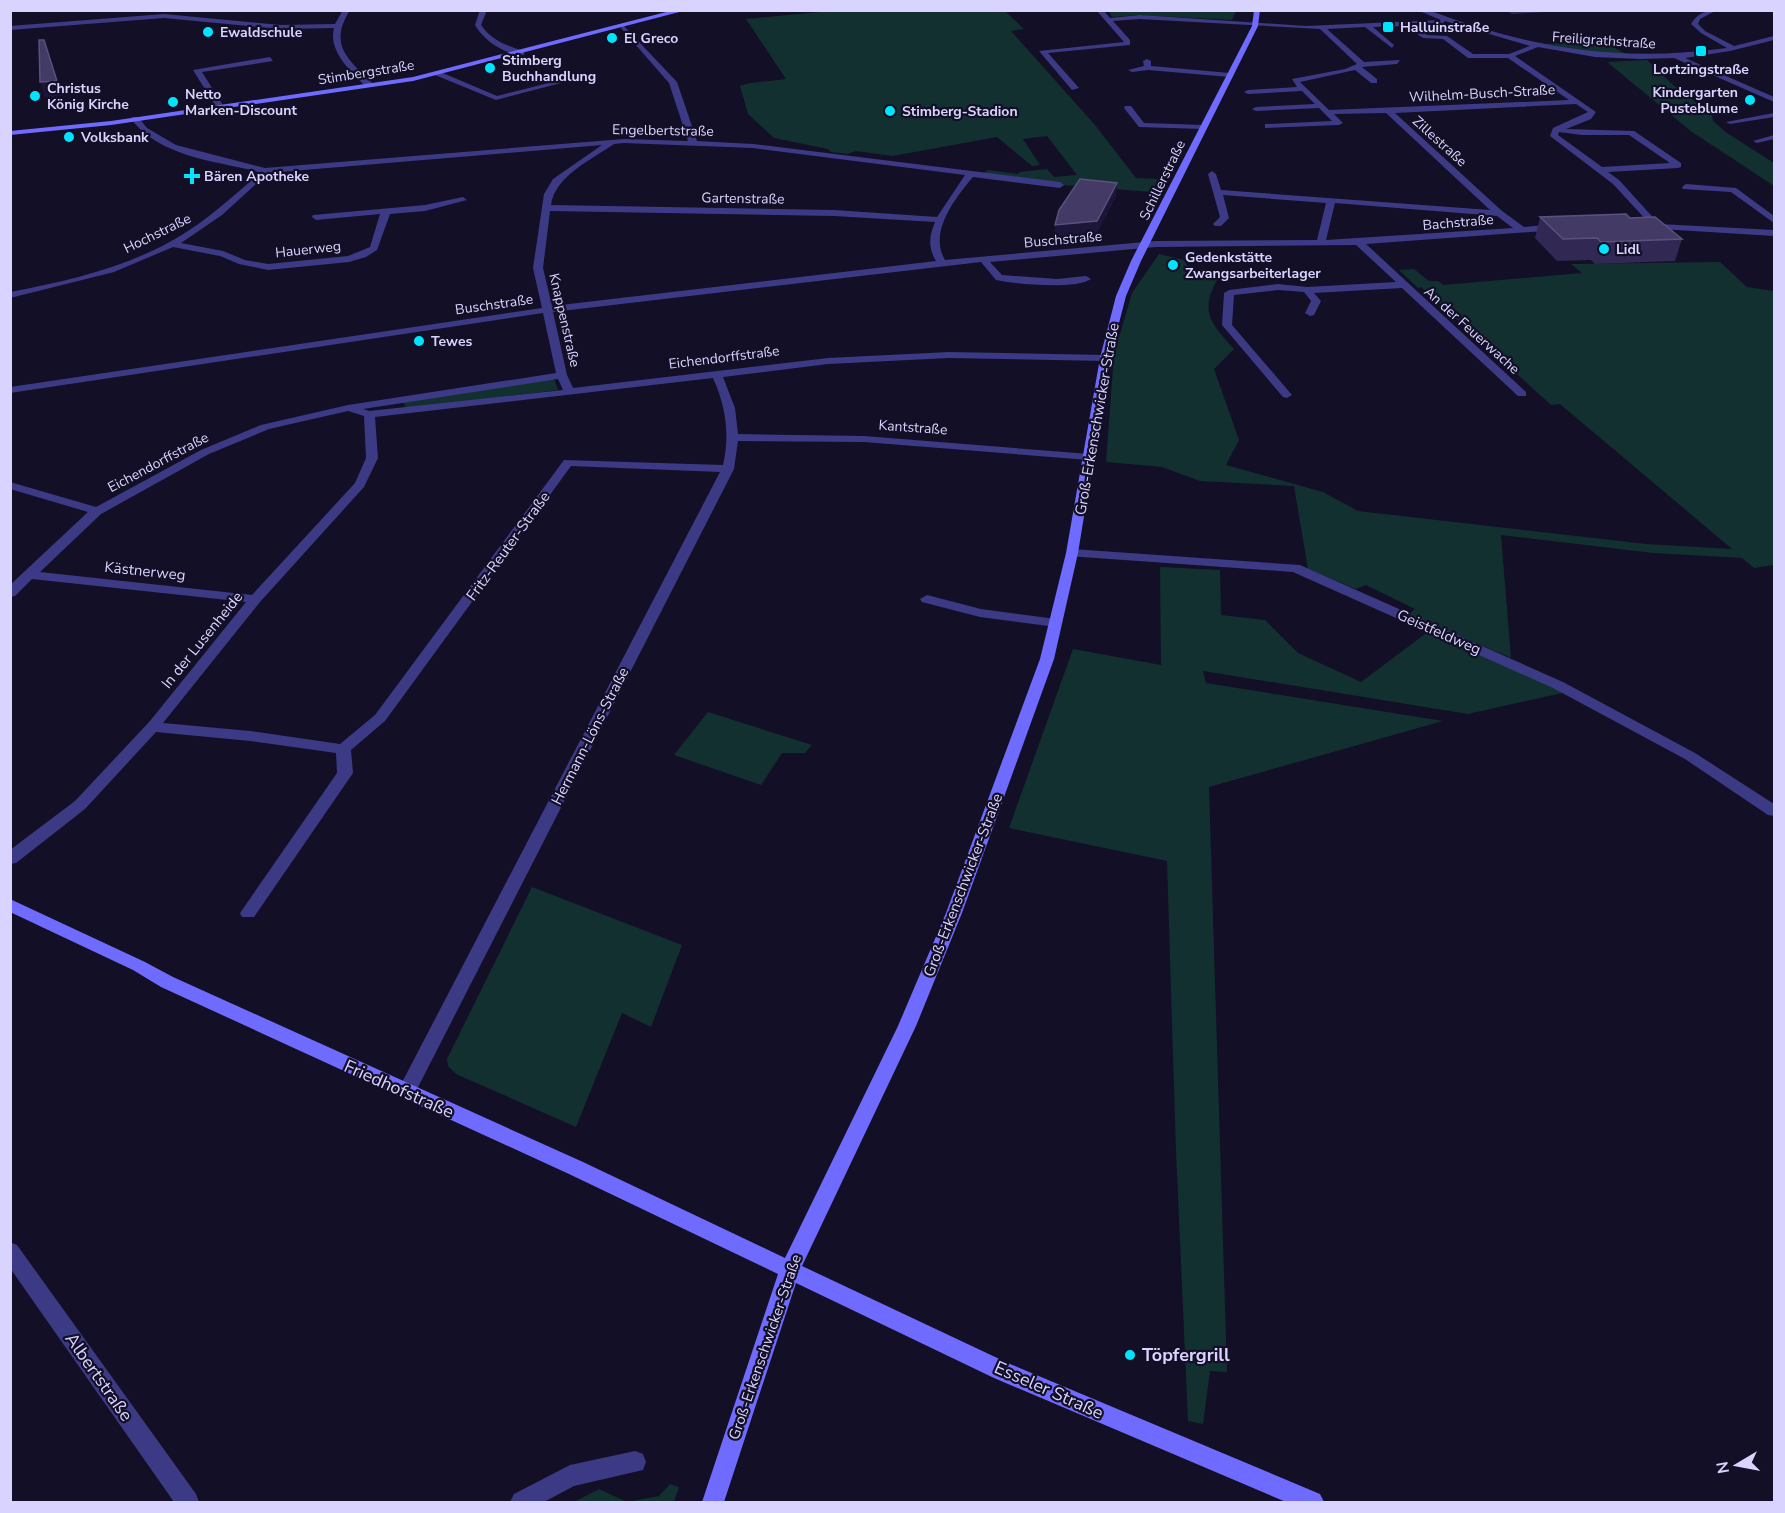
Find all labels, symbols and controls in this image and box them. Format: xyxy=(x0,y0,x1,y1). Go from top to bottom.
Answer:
place label: Halluinstraße xyxy=(1400,18,1490,37)
marker: Halluinstraße xyxy=(1381,20,1395,34)
place label: Ewaldschule xyxy=(220,23,303,42)
marker: Ewaldschule xyxy=(201,25,215,39)
street label: Freiligrathstraße xyxy=(1551,27,1656,54)
place label: El Greco xyxy=(624,29,678,48)
marker: El Greco xyxy=(605,31,619,45)
marker: Lortzingstraße xyxy=(1694,44,1708,58)
place label: Stimberg Buchhandlung xyxy=(502,51,596,86)
street label: Stimbergstraße xyxy=(316,55,416,89)
place label: Lortzingstraße xyxy=(1653,60,1749,79)
marker: Stimberg Buchhandlung xyxy=(483,61,497,75)
place label: Christus König Kirche xyxy=(47,79,129,114)
street label: Wilhelm-Busch-Straße xyxy=(1408,80,1556,107)
place label: Kindergarten Pusteblume xyxy=(1653,83,1738,118)
place label: Netto Marken-Discount xyxy=(185,85,297,120)
marker: Christus König Kirche xyxy=(28,89,42,103)
marker: Kindergarten Pusteblume xyxy=(1743,93,1757,107)
marker: Netto Marken-Discount xyxy=(166,95,180,109)
place label: Stimberg-Stadion xyxy=(902,102,1018,121)
marker: Stimberg-Stadion xyxy=(883,104,897,118)
street label: Zillestraße xyxy=(1408,112,1471,171)
street label: Engelbertstraße xyxy=(612,120,714,141)
place label: Volksbank xyxy=(80,128,149,147)
marker: Volksbank xyxy=(62,130,76,144)
street label: Schillerstraße xyxy=(1135,137,1190,223)
place label: Bären Apotheke xyxy=(204,167,310,186)
marker: Bären Apotheke xyxy=(185,169,199,183)
street label: Gartenstraße xyxy=(701,188,785,209)
street label: Hochstraße xyxy=(120,209,194,258)
street label: Bachstraße xyxy=(1422,210,1494,235)
street label: Buschstraße xyxy=(1023,227,1103,252)
street label: Hauerweg xyxy=(274,237,342,262)
place label: Lidl xyxy=(1616,240,1641,259)
marker: Lidl xyxy=(1597,242,1611,256)
place label: Gedenkstätte Zwangsarbeiterlager xyxy=(1185,248,1321,283)
marker: Gedenkstätte Zwangsarbeiterlager xyxy=(1166,258,1180,272)
street label: Knappenstraße xyxy=(544,271,585,369)
street label: An der Feuerwache xyxy=(1420,282,1524,378)
street label: Buschstraße xyxy=(454,290,534,319)
street label: Groß-Erkenschwicker-Straße xyxy=(1070,321,1124,517)
place label: Tewes xyxy=(431,332,472,351)
marker: Tewes xyxy=(412,334,426,348)
street label: Eichendorffstraße xyxy=(668,341,781,374)
street label: Kantstraße xyxy=(878,416,948,439)
street label: Eichendorffstraße xyxy=(105,428,212,497)
street label: Fritz-Reuter-Straße xyxy=(462,487,554,605)
street label: Kästnerweg xyxy=(104,557,186,585)
street label: In der Lusenheide xyxy=(157,587,247,693)
street label: Geistfeldweg xyxy=(1394,605,1484,659)
street label: Hermann-Löns-Straße xyxy=(547,664,633,808)
street label: Groß-Erkenschwicker-Straße xyxy=(919,790,1007,980)
street label: Friedhofstraße xyxy=(340,1054,458,1124)
street label: Groß-Erkenschwicker-Straße xyxy=(724,1252,806,1442)
street label: Albertstraße xyxy=(60,1328,138,1426)
place label: Töpfergrill xyxy=(1142,1343,1230,1367)
marker: Töpfergrill xyxy=(1123,1348,1137,1362)
street label: Esseler Straße xyxy=(991,1355,1107,1425)
north arrow xyxy=(1707,1435,1767,1495)
text: N xyxy=(1711,1460,1735,1475)

